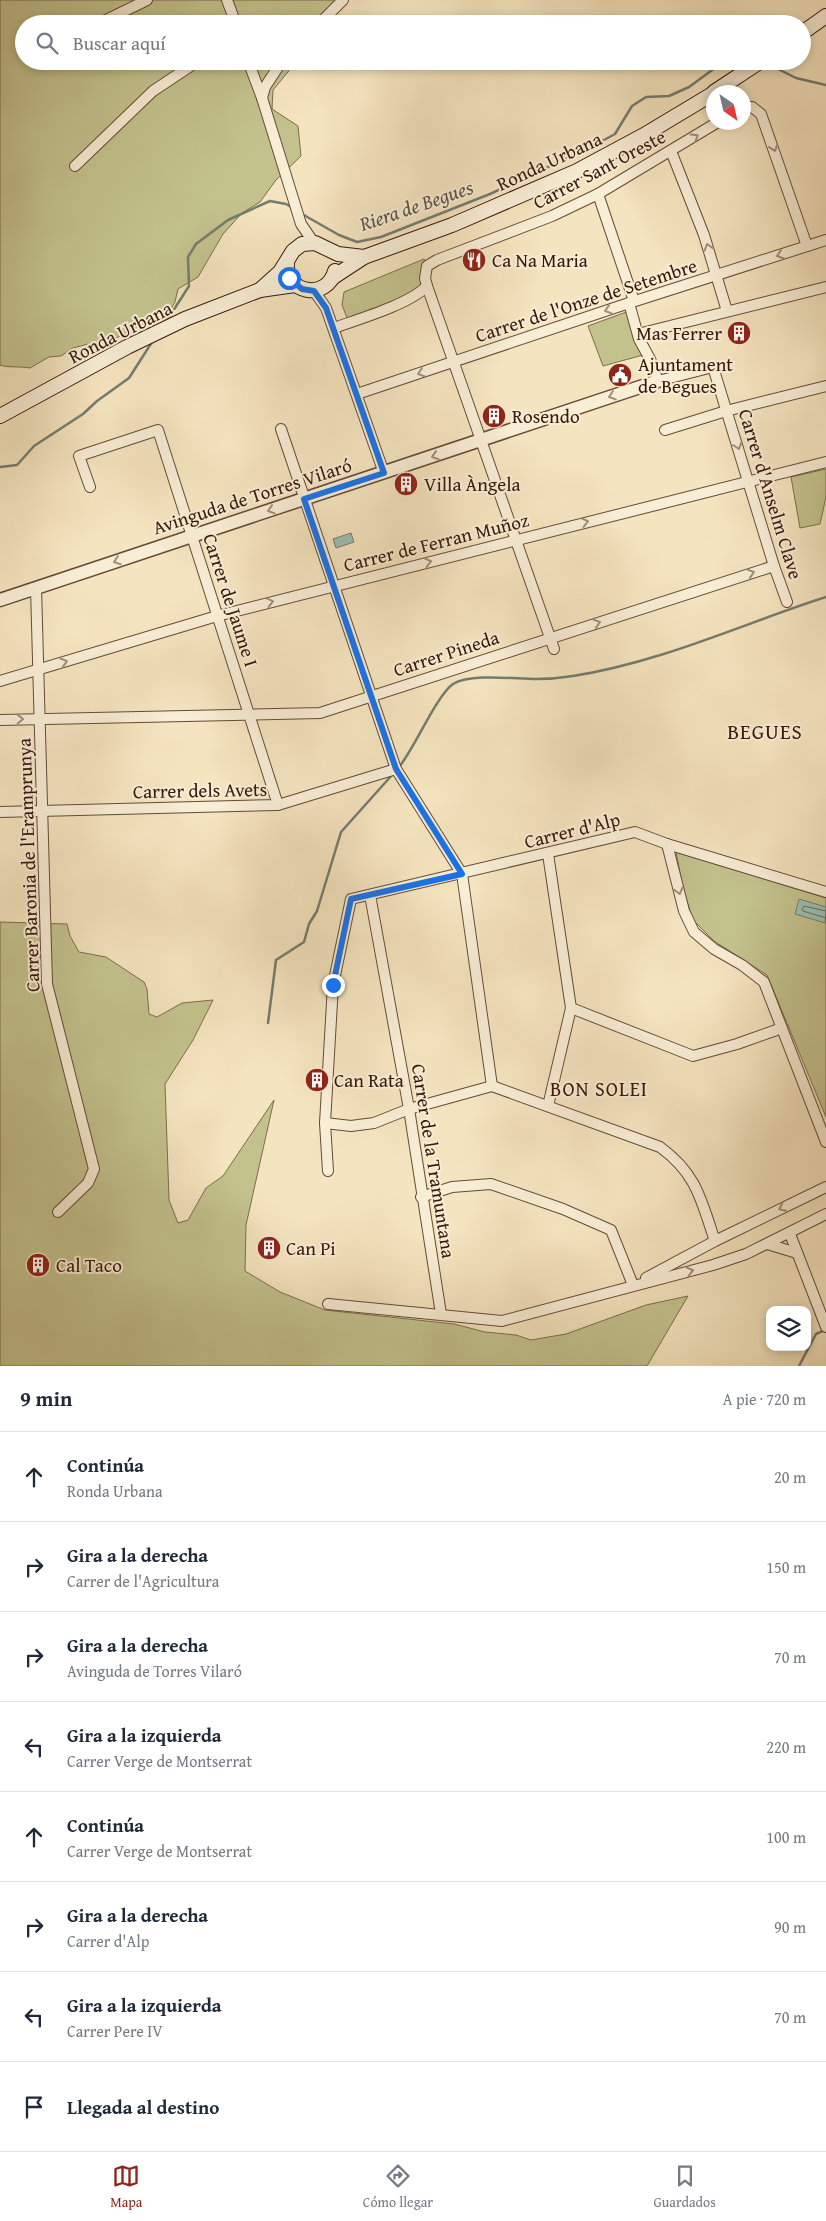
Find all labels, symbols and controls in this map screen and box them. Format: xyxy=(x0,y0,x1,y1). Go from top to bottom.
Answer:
search box xyxy=(15,15,811,70)
icon: search xyxy=(33,29,61,57)
text: Buscar aquí xyxy=(73,29,166,57)
north arrow xyxy=(706,85,751,130)
street label: Carrer Sant Oreste xyxy=(528,122,670,216)
street label: Ronda Urbana xyxy=(492,124,606,198)
one-way arrow xyxy=(689,134,698,143)
one-way arrow xyxy=(768,144,778,152)
water label: Riera de Begues xyxy=(354,172,477,238)
one-way arrow xyxy=(703,244,713,252)
place label: Ca Na Maria xyxy=(492,246,588,274)
restaurant icon: Ca Na Maria xyxy=(461,247,487,273)
one-way arrow xyxy=(776,249,784,259)
street label: Carrer de l'Onze de Setembre xyxy=(472,251,701,349)
route start xyxy=(278,267,301,290)
street label: Ronda Urbana xyxy=(63,294,177,370)
one-way arrow xyxy=(604,304,613,314)
place label: Mas Ferrer xyxy=(636,319,722,347)
building icon: Mas Ferrer xyxy=(726,320,752,346)
place label: Ajuntament de Begues xyxy=(638,350,733,400)
public building icon: Ajuntament de Begues xyxy=(607,362,633,388)
one-way arrow xyxy=(417,367,426,377)
one-way arrow xyxy=(608,391,617,401)
place label: Rosendo xyxy=(512,402,580,430)
building icon: Rosendo xyxy=(481,403,507,429)
street label: Carrer d'Anselm Clave xyxy=(732,405,810,583)
one-way arrow xyxy=(732,441,742,450)
one-way arrow xyxy=(431,450,440,460)
street label: Avinguda de Torres Vilaró xyxy=(149,451,355,541)
place label: Villa Àngela xyxy=(424,470,521,498)
building icon: Villa Àngela xyxy=(393,471,419,497)
one-way arrow xyxy=(268,504,276,514)
street label: Carrer de Ferran Muñoz xyxy=(340,505,532,579)
one-way arrow xyxy=(581,518,589,528)
street label: Carrer de Jaume I xyxy=(196,530,266,670)
one-way arrow xyxy=(113,555,122,565)
one-way arrow xyxy=(423,557,432,568)
one-way arrow xyxy=(747,569,755,579)
one-way arrow xyxy=(266,597,275,608)
one-way arrow xyxy=(592,619,600,629)
street label: Carrer Pineda xyxy=(389,623,503,683)
one-way arrow xyxy=(59,658,67,668)
one-way arrow xyxy=(16,714,24,725)
district label: BEGUES xyxy=(727,716,803,747)
street label: Carrer Baronia de l'Eramprunya xyxy=(10,737,46,992)
street label: Carrer dels Avets xyxy=(133,775,267,805)
street label: Carrer d'Alp xyxy=(521,805,623,855)
one-way arrow xyxy=(674,887,684,895)
route end xyxy=(322,974,345,997)
street label: Carrer de la Tramuntana xyxy=(405,1062,463,1260)
place label: Can Rata xyxy=(334,1066,404,1094)
building icon: Can Rata xyxy=(304,1067,330,1093)
district label: BON SOLEI xyxy=(550,1074,648,1103)
one-way arrow xyxy=(778,1202,787,1212)
place label: Can Pi xyxy=(286,1234,336,1262)
building icon: Can Pi xyxy=(256,1235,282,1261)
place label: Cal Taco xyxy=(56,1251,122,1279)
building icon: Cal Taco xyxy=(25,1252,51,1278)
one-way arrow xyxy=(686,1266,695,1277)
map controls xyxy=(766,1306,811,1351)
button: layers xyxy=(766,1306,811,1351)
text: 9 min xyxy=(20,1383,72,1414)
text: A pie · 720 m xyxy=(723,1387,806,1411)
text: Continúa xyxy=(67,1451,144,1479)
icon: ahead xyxy=(20,1463,48,1491)
text: 20 m xyxy=(774,1465,806,1489)
text: Ronda Urbana xyxy=(67,1479,163,1503)
text: Gira a la derecha xyxy=(67,1541,208,1569)
icon: right xyxy=(20,1553,48,1581)
text: 150 m xyxy=(766,1555,806,1579)
text: Carrer de l'Agricultura xyxy=(67,1569,219,1593)
text: Gira a la derecha xyxy=(67,1631,208,1659)
icon: right xyxy=(20,1643,48,1671)
text: 70 m xyxy=(774,1645,806,1669)
text: Avinguda de Torres Vilaró xyxy=(67,1659,242,1683)
text: Gira a la izquierda xyxy=(67,1721,222,1749)
icon: left xyxy=(20,1733,48,1761)
text: 220 m xyxy=(766,1735,806,1759)
text: Carrer Verge de Montserrat xyxy=(67,1749,252,1773)
text: Continúa xyxy=(67,1811,144,1839)
icon: ahead xyxy=(20,1823,48,1851)
text: 100 m xyxy=(766,1825,806,1849)
text: Carrer Verge de Montserrat xyxy=(67,1839,252,1863)
text: Gira a la derecha xyxy=(67,1901,208,1929)
icon: right xyxy=(20,1913,48,1941)
text: 90 m xyxy=(774,1915,806,1939)
text: Carrer d'Alp xyxy=(67,1929,149,1953)
text: Gira a la izquierda xyxy=(67,1991,222,2019)
icon: left xyxy=(20,2003,48,2031)
text: 70 m xyxy=(774,2005,806,2029)
text: Carrer Pere IV xyxy=(67,2019,163,2043)
icon: arrive xyxy=(20,2093,48,2121)
text: Llegada al destino xyxy=(67,2093,219,2121)
tab: Mapa xyxy=(110,2162,142,2212)
tab: Cómo llegar xyxy=(363,2162,433,2212)
tab: Guardados xyxy=(653,2162,716,2212)

